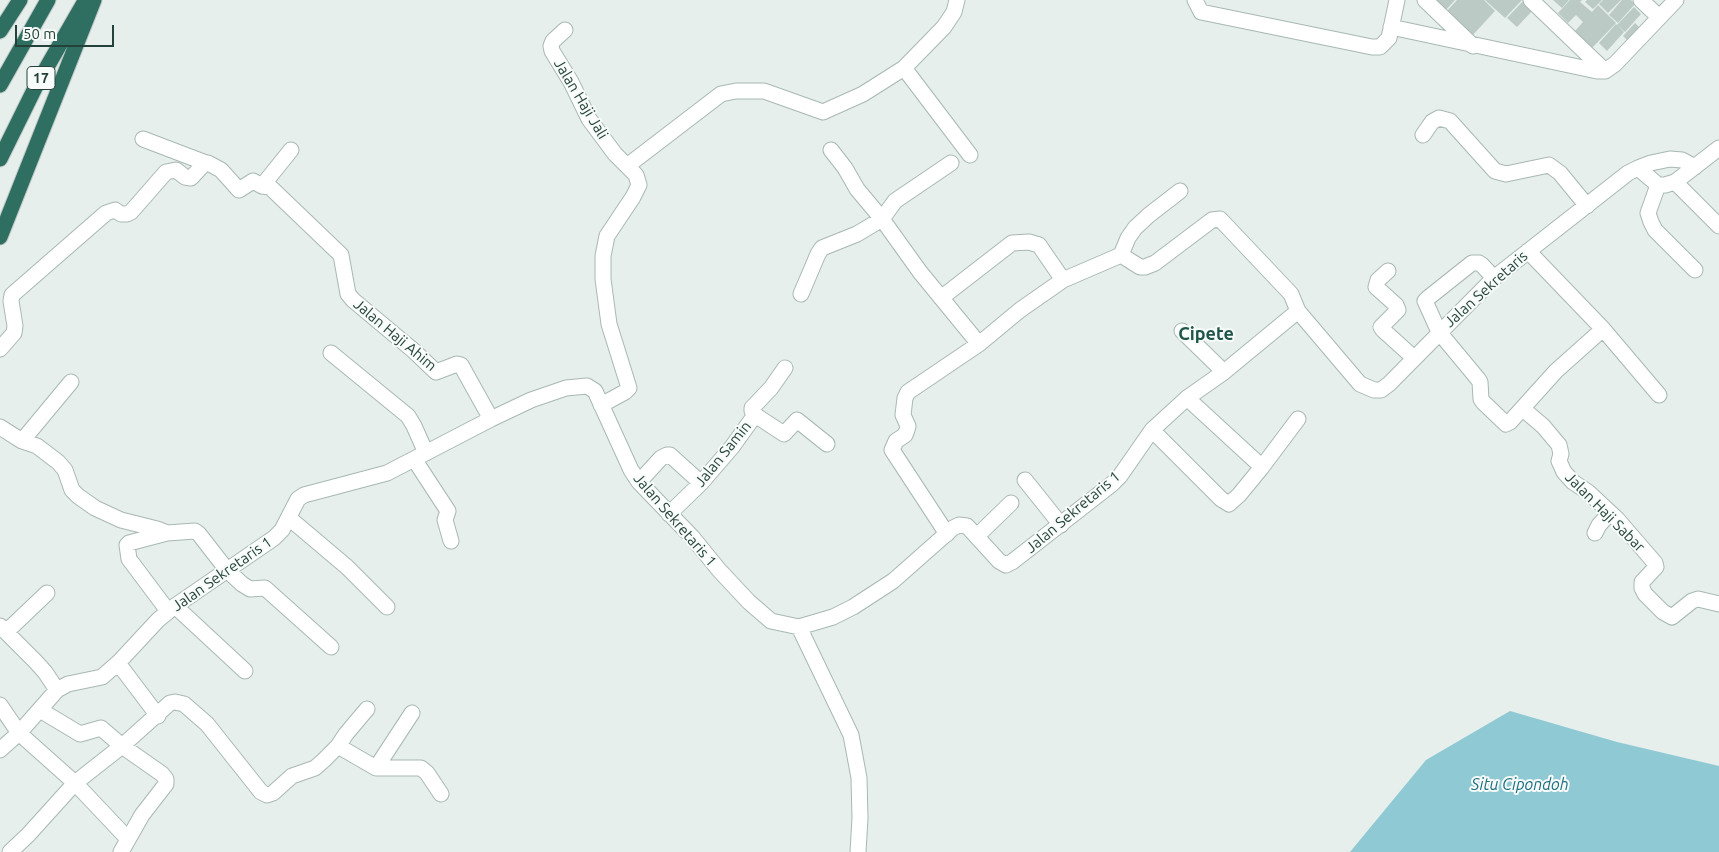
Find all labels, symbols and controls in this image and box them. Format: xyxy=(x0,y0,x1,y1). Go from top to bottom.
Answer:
scale bar xyxy=(18,15,116,47)
text: 50 m xyxy=(23,25,56,42)
street label: Jalan Haji Jali xyxy=(550,56,612,142)
road number: 17 xyxy=(27,66,55,90)
street label: Jalan Sekretaris xyxy=(1441,247,1531,331)
street label: Jalan Haji Ahim xyxy=(350,295,440,375)
district label: Cipete xyxy=(1178,323,1234,345)
street label: Jalan Samin xyxy=(691,417,755,491)
street label: Jalan Sekretaris 1 xyxy=(1022,467,1124,557)
street label: Jalan Haji Sabar xyxy=(1561,468,1649,556)
street label: Jalan Sekretaris 1 xyxy=(630,470,720,570)
street label: Jalan Sekretaris 1 xyxy=(169,533,275,615)
water label: Situ Cipondoh xyxy=(1471,775,1569,795)

